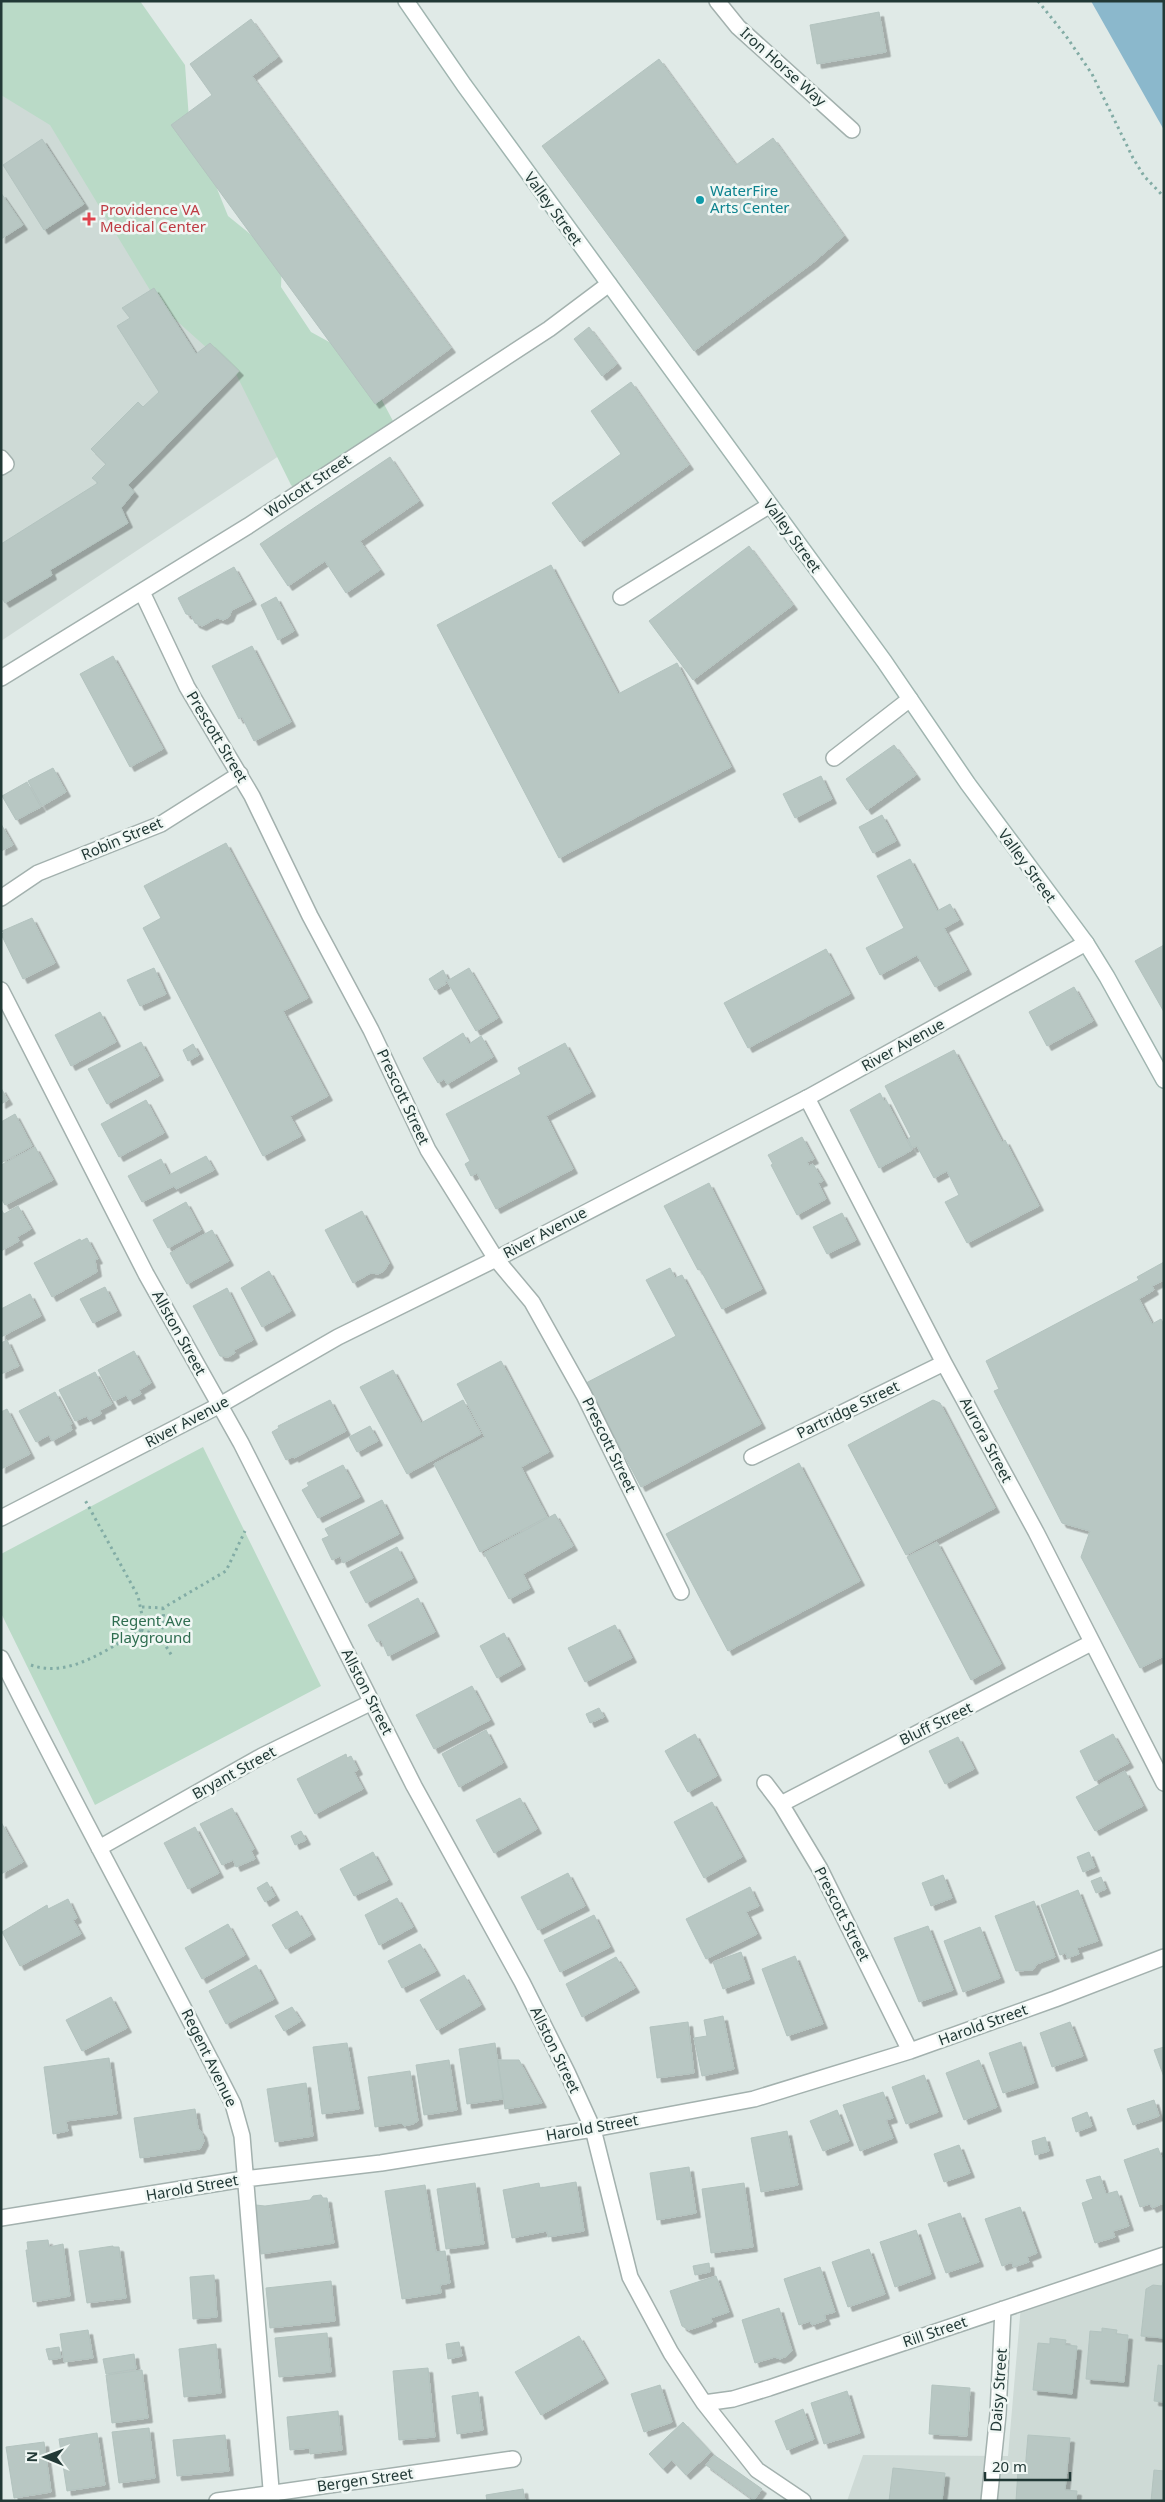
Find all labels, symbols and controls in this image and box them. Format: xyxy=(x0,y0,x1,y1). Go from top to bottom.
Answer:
street label: Iron Horse Way xyxy=(737,22,831,110)
street label: Valley Street xyxy=(520,168,588,250)
place label: WaterFire Arts Center xyxy=(710,180,790,217)
marker: WaterFire Arts Center xyxy=(694,194,706,206)
place label: Providence VA Medical Center xyxy=(100,199,206,236)
marker: Providence VA Medical Center xyxy=(82,212,96,226)
street label: Wolcott Street xyxy=(261,449,355,521)
street label: Valley Street xyxy=(759,495,827,577)
street label: Prescott Street xyxy=(183,687,253,786)
street label: Robin Street xyxy=(78,812,166,864)
street label: Valley Street xyxy=(994,825,1062,907)
street label: River Avenue xyxy=(857,1013,948,1075)
street label: Prescott Street xyxy=(373,1045,435,1148)
street label: River Avenue xyxy=(499,1202,590,1263)
street label: Allston Street xyxy=(148,1287,212,1379)
street label: Partridge Street xyxy=(793,1375,903,1443)
street label: River Avenue xyxy=(141,1391,232,1452)
street label: Aurora Street xyxy=(956,1393,1018,1486)
street label: Prescott Street xyxy=(578,1394,642,1496)
park label: Regent Ave Playground xyxy=(111,1610,191,1647)
street label: Allston Street xyxy=(338,1645,398,1739)
street label: Bluff Street xyxy=(896,1697,976,1749)
street label: Bryant Street xyxy=(188,1741,279,1803)
street label: Prescott Street xyxy=(810,1863,876,1965)
street label: Harold Street xyxy=(935,1998,1030,2049)
street label: Allston Street xyxy=(526,2003,586,2097)
street label: Regent Avenue xyxy=(178,2005,242,2110)
street label: Harold Street xyxy=(544,2109,640,2145)
street label: Harold Street xyxy=(144,2169,240,2205)
street label: Rill Street xyxy=(900,2311,970,2351)
street label: Daisy Street xyxy=(985,2347,1011,2432)
north arrow xyxy=(20,2432,70,2482)
scale bar xyxy=(985,2450,1070,2482)
text: N xyxy=(22,2451,41,2463)
text: 20 m xyxy=(992,2456,1027,2476)
street label: Bergen Street xyxy=(315,2462,415,2496)

